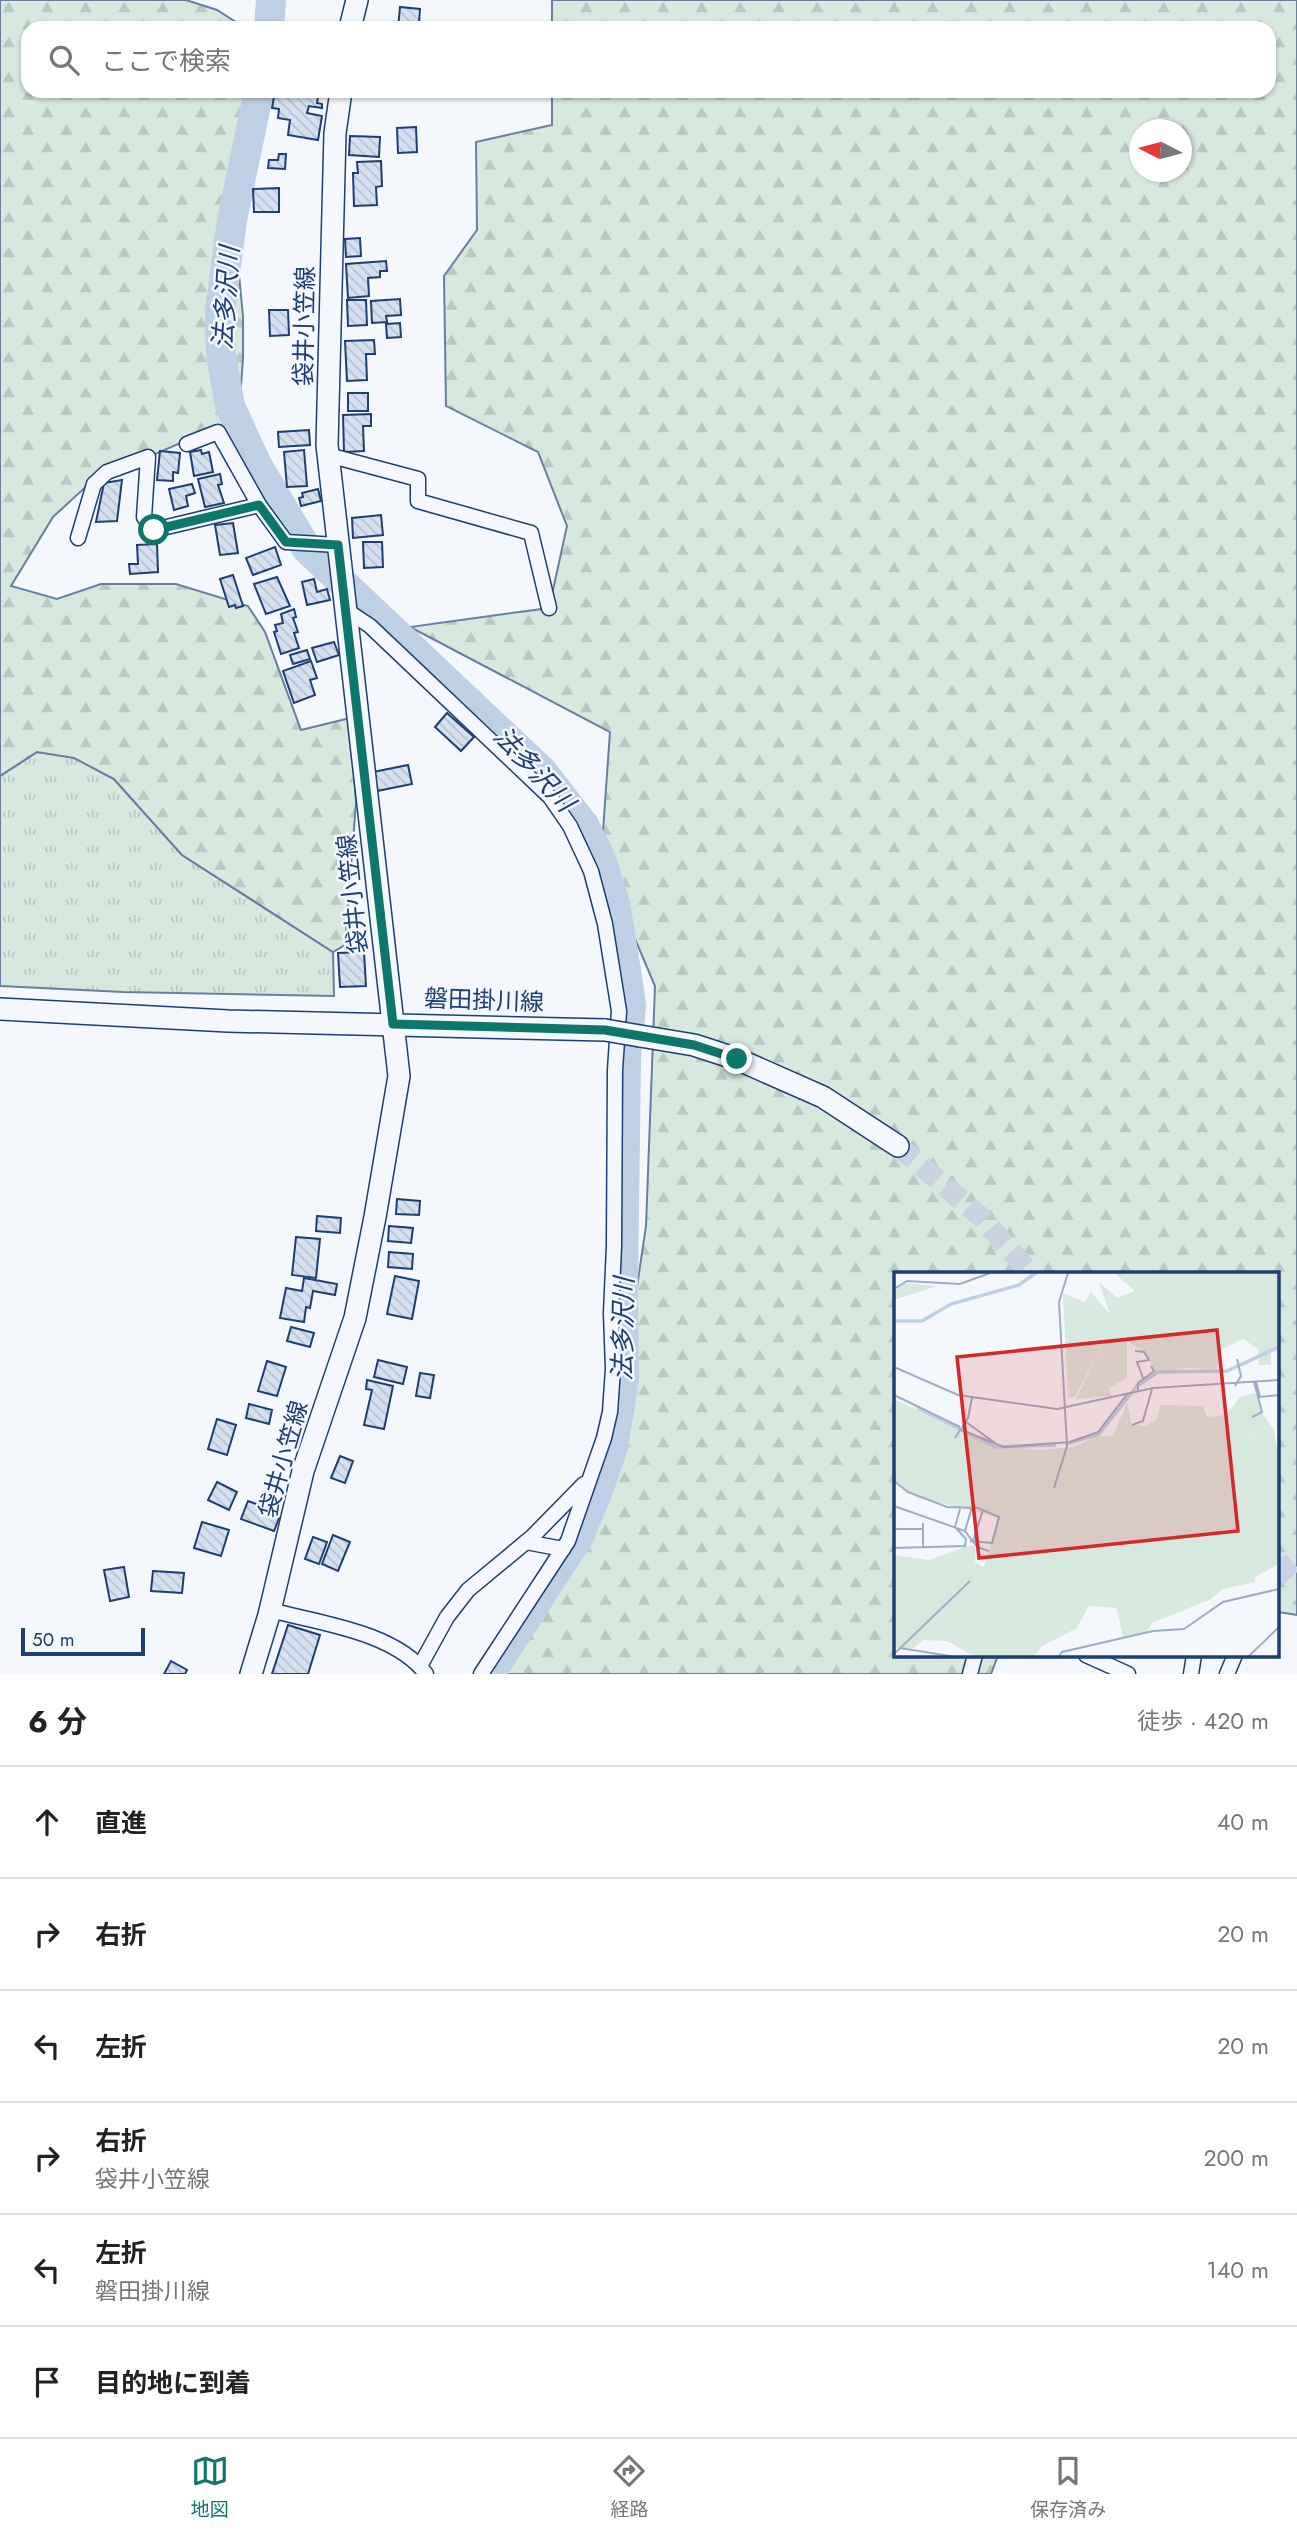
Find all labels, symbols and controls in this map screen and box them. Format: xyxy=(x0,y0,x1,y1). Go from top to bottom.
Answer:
search box xyxy=(21,21,1276,98)
icon: search xyxy=(45,41,83,79)
text: ここで検索 xyxy=(101,42,231,80)
north arrow xyxy=(1129,119,1192,182)
water label: 法多沢川 xyxy=(203,242,249,351)
street label: 袋井小笠線 xyxy=(285,266,323,386)
route start xyxy=(138,514,169,545)
water label: 法多沢川 xyxy=(485,718,585,822)
street label: 袋井小笠線 xyxy=(328,832,376,956)
street label: 磐田掛川線 xyxy=(423,980,545,1020)
route end xyxy=(721,1043,752,1074)
inset map xyxy=(894,1272,1280,1657)
water label: 法多沢川 xyxy=(603,1274,643,1381)
street label: 袋井小笠線 xyxy=(250,1397,316,1521)
scale bar xyxy=(21,1625,145,1657)
text: 50 m xyxy=(32,1626,75,1653)
text: 6 分 xyxy=(28,1700,87,1743)
text: 徒歩 · 420 m xyxy=(1137,1704,1269,1738)
icon: ahead xyxy=(28,1803,66,1841)
text: 直進 xyxy=(95,1804,147,1842)
text: 40 m xyxy=(1217,1805,1269,1839)
icon: right xyxy=(28,1915,66,1953)
text: 右折 xyxy=(95,1916,147,1954)
text: 20 m xyxy=(1217,1917,1269,1951)
icon: left xyxy=(28,2027,66,2065)
text: 左折 xyxy=(95,2028,147,2066)
text: 20 m xyxy=(1217,2029,1269,2063)
text: 右折 xyxy=(95,2122,147,2160)
icon: right xyxy=(28,2139,66,2177)
text: 200 m xyxy=(1203,2141,1269,2175)
text: 袋井小笠線 xyxy=(95,2162,210,2196)
text: 左折 xyxy=(95,2234,147,2272)
icon: left xyxy=(28,2251,66,2289)
text: 140 m xyxy=(1207,2253,1269,2287)
text: 磐田掛川線 xyxy=(95,2274,210,2308)
icon: arrive xyxy=(28,2363,66,2401)
text: 目的地に到着 xyxy=(95,2364,251,2402)
tab: 地図 xyxy=(191,2452,229,2523)
tab: 経路 xyxy=(610,2452,648,2523)
tab: 保存済み xyxy=(1030,2452,1106,2523)

